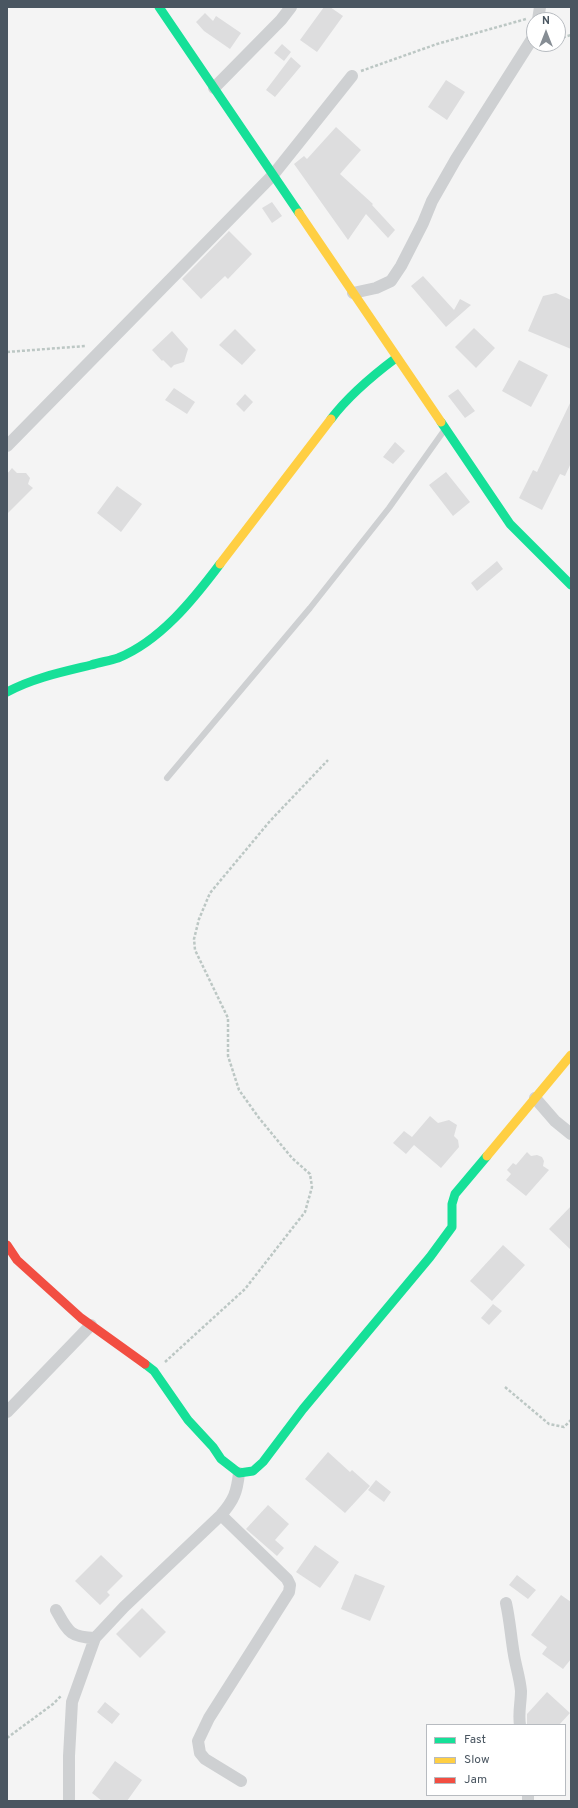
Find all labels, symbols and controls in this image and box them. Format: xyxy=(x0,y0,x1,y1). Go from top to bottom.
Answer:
north arrow xyxy=(526,12,566,52)
text: N xyxy=(542,14,550,28)
legend xyxy=(426,1724,566,1796)
text: Fast xyxy=(464,1732,486,1748)
text: Slow xyxy=(464,1752,490,1768)
text: Jam xyxy=(464,1772,487,1788)

